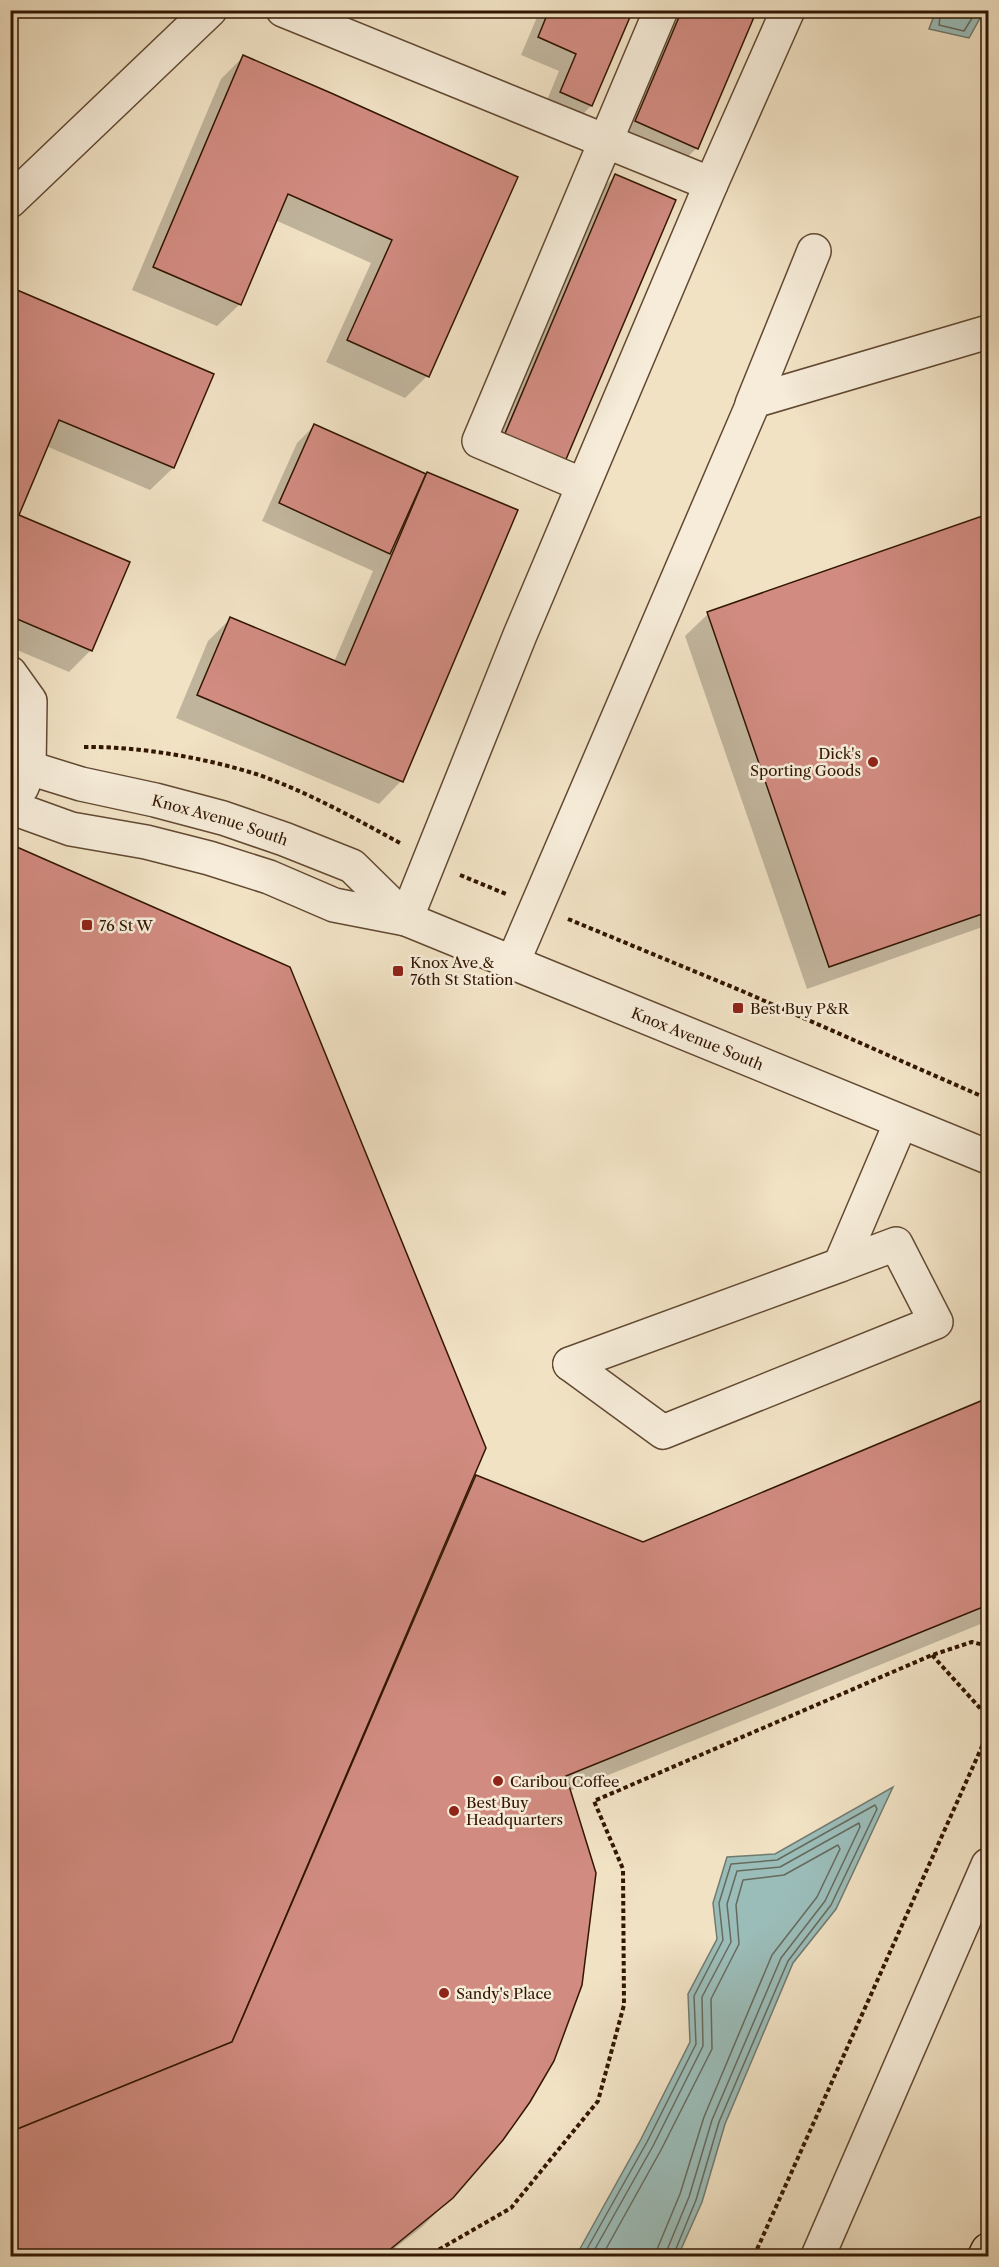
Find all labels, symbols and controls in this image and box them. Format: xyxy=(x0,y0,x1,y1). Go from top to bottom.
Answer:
place label: Dick's Sporting Goods xyxy=(750,744,861,780)
marker: Dick's Sporting Goods xyxy=(866,755,880,769)
street label: Knox Avenue South xyxy=(150,790,291,849)
place label: 76 St W xyxy=(99,916,154,935)
marker: 76 St W xyxy=(80,918,94,932)
place label: Knox Ave & 76th St Station xyxy=(410,953,514,989)
marker: Knox Ave & 76th St Station xyxy=(391,964,405,978)
place label: Best Buy P&R xyxy=(750,999,850,1018)
marker: Best Buy P&R xyxy=(731,1001,745,1015)
street label: Knox Avenue South xyxy=(629,1003,767,1074)
place label: Caribou Coffee xyxy=(510,1772,619,1791)
marker: Caribou Coffee xyxy=(491,1774,505,1788)
place label: Best Buy Headquarters xyxy=(466,1793,563,1829)
marker: Best Buy Headquarters xyxy=(447,1804,461,1818)
place label: Sandy's Place xyxy=(456,1984,552,2003)
marker: Sandy's Place xyxy=(437,1986,451,2000)

